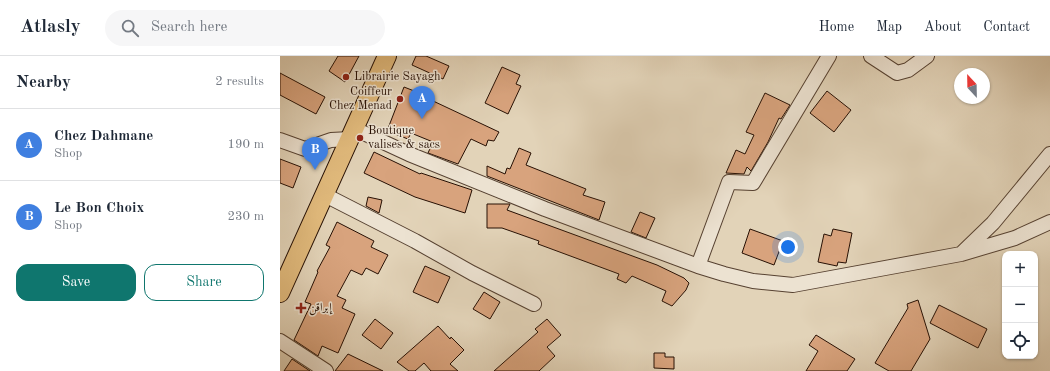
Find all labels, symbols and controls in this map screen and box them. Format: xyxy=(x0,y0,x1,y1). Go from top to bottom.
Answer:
search box xyxy=(105,10,385,46)
icon: search xyxy=(119,17,141,39)
text: Atlasly xyxy=(20,18,81,37)
text: Search here xyxy=(151,20,228,35)
text: Home xyxy=(819,20,854,34)
text: Map xyxy=(876,20,902,34)
text: About xyxy=(924,20,961,34)
text: Contact xyxy=(983,20,1030,34)
north arrow xyxy=(954,68,990,104)
place label: Librairie Sayagh xyxy=(354,71,441,83)
marker: Librairie Sayagh xyxy=(341,72,351,82)
text: Nearby xyxy=(16,74,71,91)
text: 2 results xyxy=(215,75,264,88)
place label: Coiffeur Chez Menad xyxy=(329,86,392,112)
pin: A xyxy=(409,86,435,119)
marker: Coiffeur Chez Menad xyxy=(395,94,405,104)
place label: Boutique valises & sacs xyxy=(368,125,440,151)
text: Chez Dahmane xyxy=(54,129,153,144)
marker: Boutique valises & sacs xyxy=(355,133,365,143)
pin: B xyxy=(302,137,328,170)
text: A xyxy=(24,138,34,151)
text: 190 m xyxy=(227,138,264,151)
text: Shop xyxy=(54,147,82,160)
text: Le Bon Choix xyxy=(54,201,144,216)
text: B xyxy=(24,210,34,223)
text: 230 m xyxy=(227,210,264,223)
text: Shop xyxy=(54,219,82,232)
your location xyxy=(778,237,798,257)
map controls xyxy=(1002,251,1038,359)
button: + xyxy=(1002,251,1038,287)
button: Save xyxy=(16,264,136,301)
button: Share xyxy=(144,264,264,301)
button: − xyxy=(1002,287,1038,323)
place label: إبراقن xyxy=(309,302,333,316)
marker: إبراقن xyxy=(296,303,306,313)
button: locate xyxy=(1002,323,1038,359)

